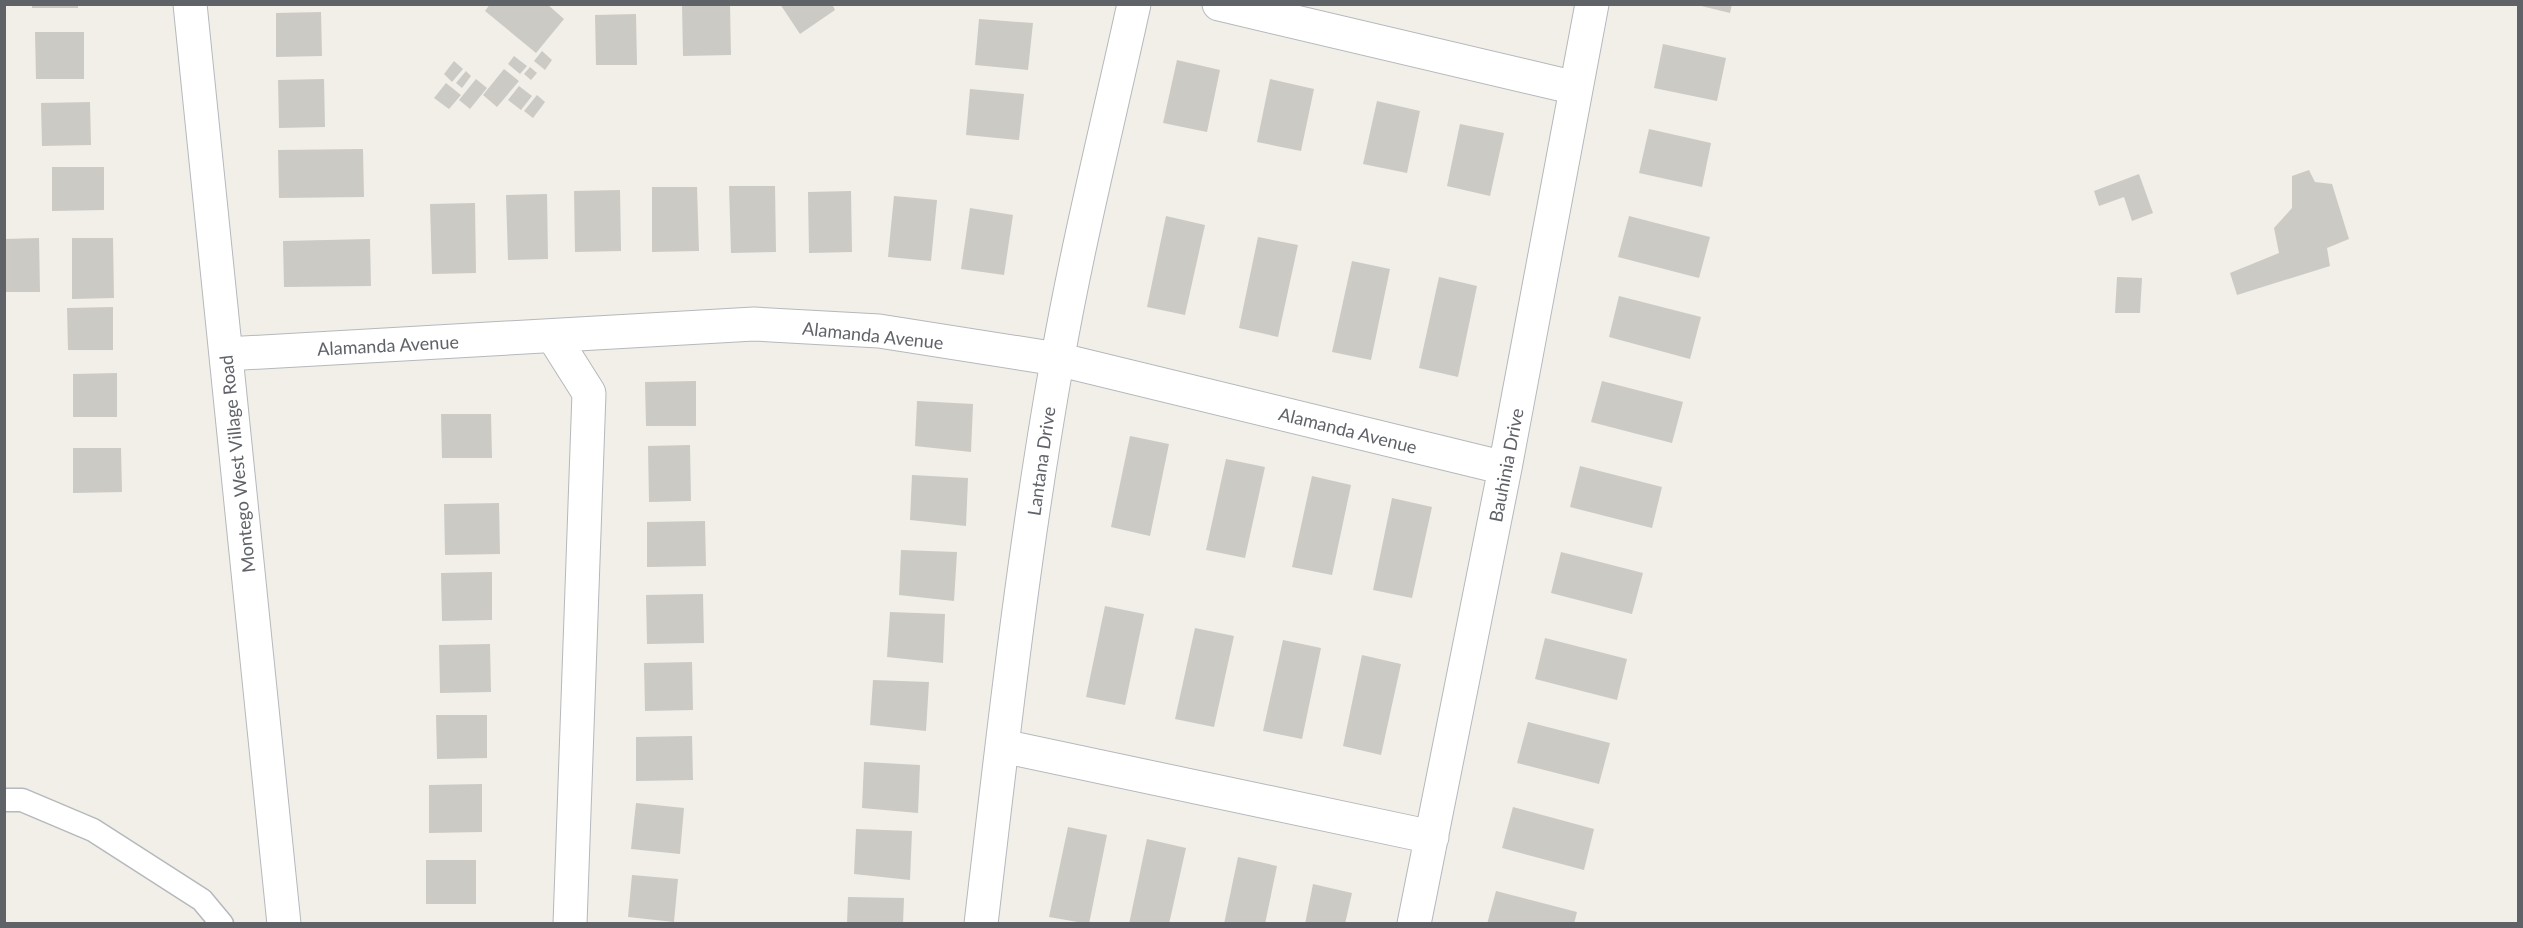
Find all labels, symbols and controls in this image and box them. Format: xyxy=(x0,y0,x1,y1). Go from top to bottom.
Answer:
street label: Alamanda Avenue xyxy=(801,317,945,353)
street label: Alamanda Avenue xyxy=(317,330,459,360)
street label: Montego West Village Road xyxy=(215,354,259,574)
street label: Alamanda Avenue xyxy=(1277,402,1419,458)
street label: Lantana Drive xyxy=(1022,405,1060,517)
street label: Bauhinia Drive xyxy=(1484,406,1528,524)

